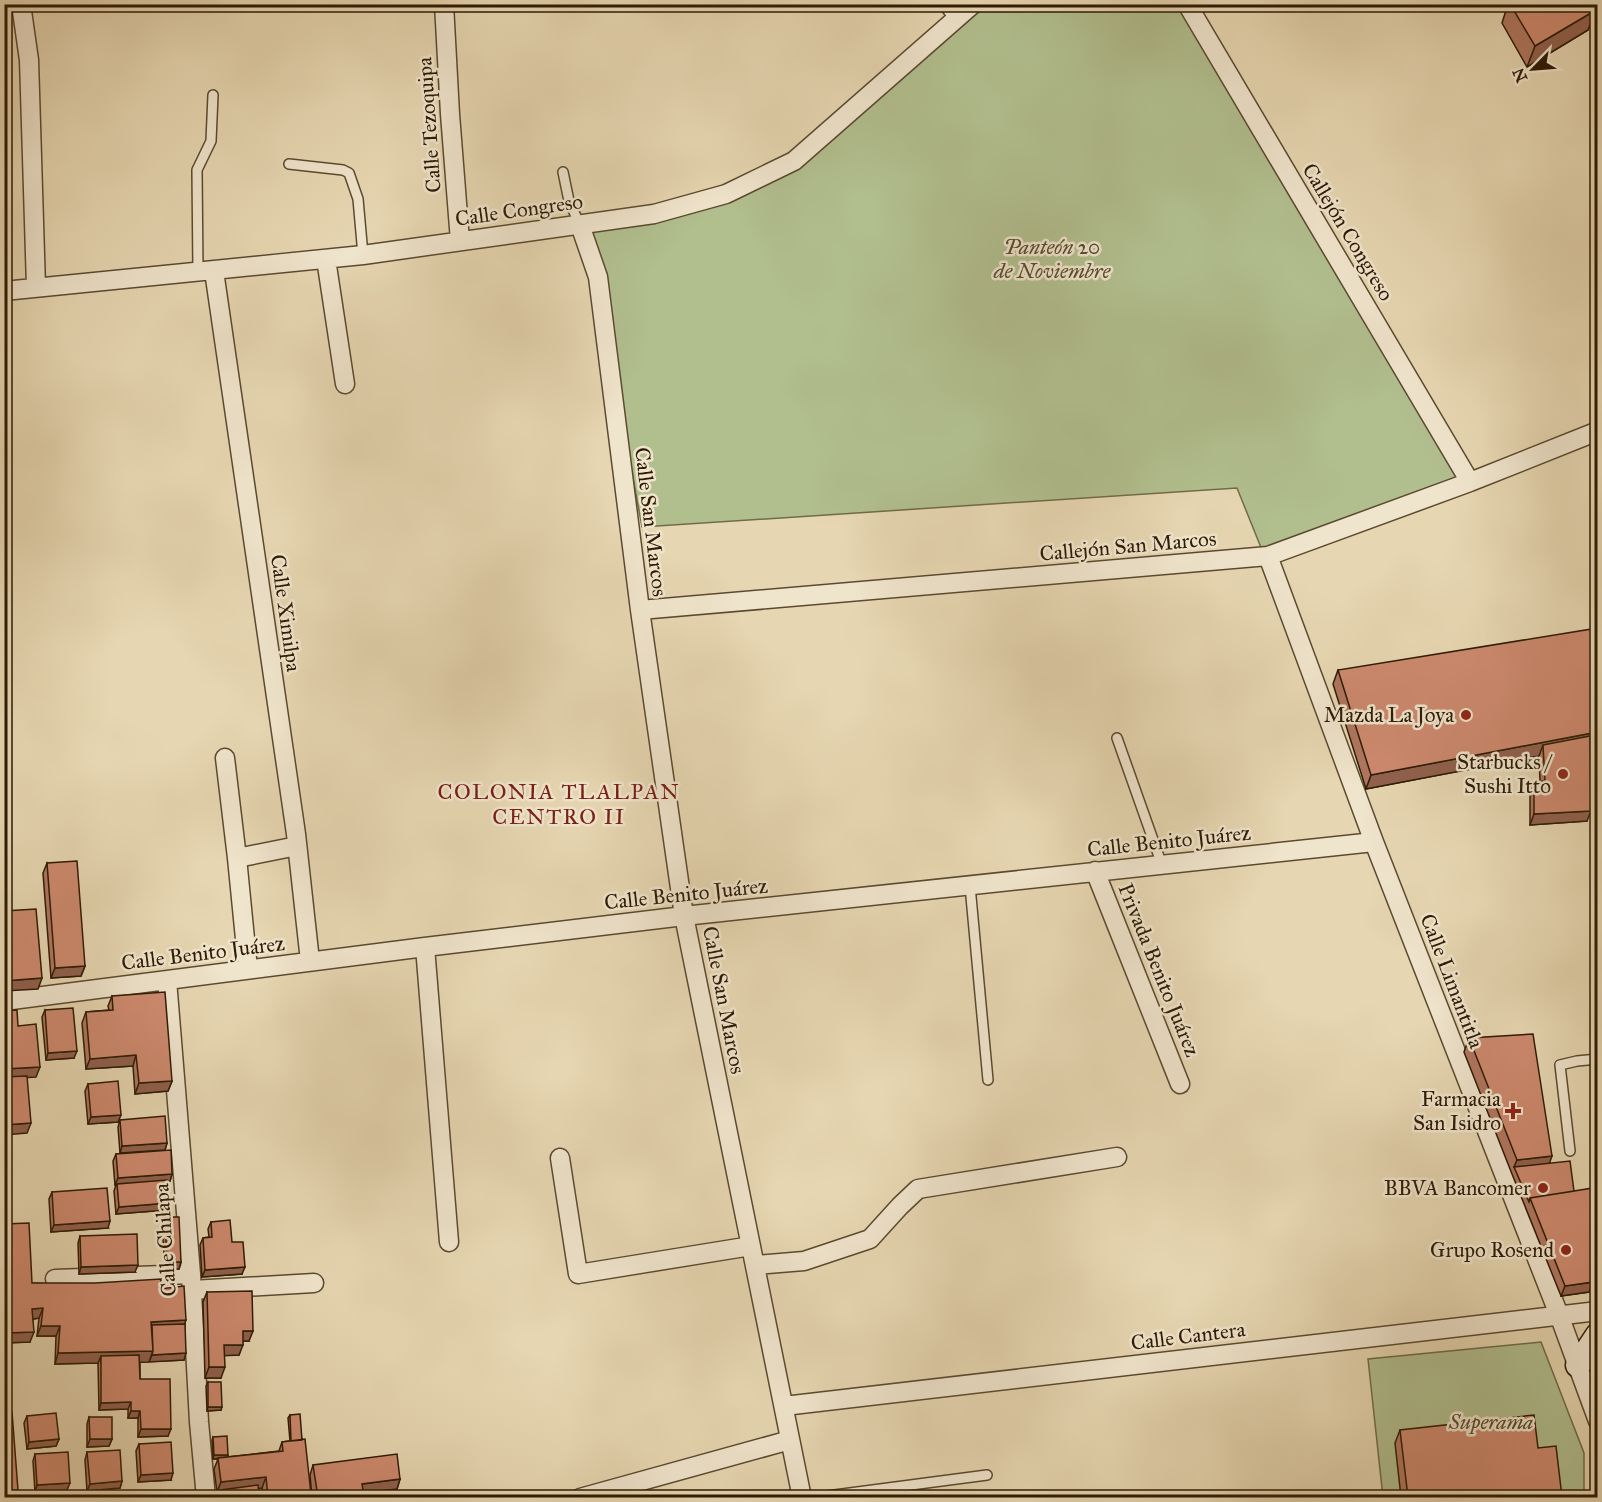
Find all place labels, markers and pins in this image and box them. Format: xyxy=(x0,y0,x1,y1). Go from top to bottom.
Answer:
place label: Mazda La Joya xyxy=(1324,702,1454,728)
marker: Mazda La Joya xyxy=(1459,708,1473,722)
place label: Starbucks / Sushi Itto xyxy=(1457,749,1553,799)
marker: Starbucks / Sushi Itto xyxy=(1556,767,1570,781)
place label: Farmacia San Isidro xyxy=(1413,1086,1501,1136)
marker: Farmacia San Isidro xyxy=(1506,1104,1520,1118)
place label: BBVA Bancomer xyxy=(1384,1175,1531,1201)
marker: BBVA Bancomer xyxy=(1536,1181,1550,1195)
place label: Grupo Rosend xyxy=(1430,1237,1554,1263)
marker: Grupo Rosend xyxy=(1559,1243,1573,1257)

